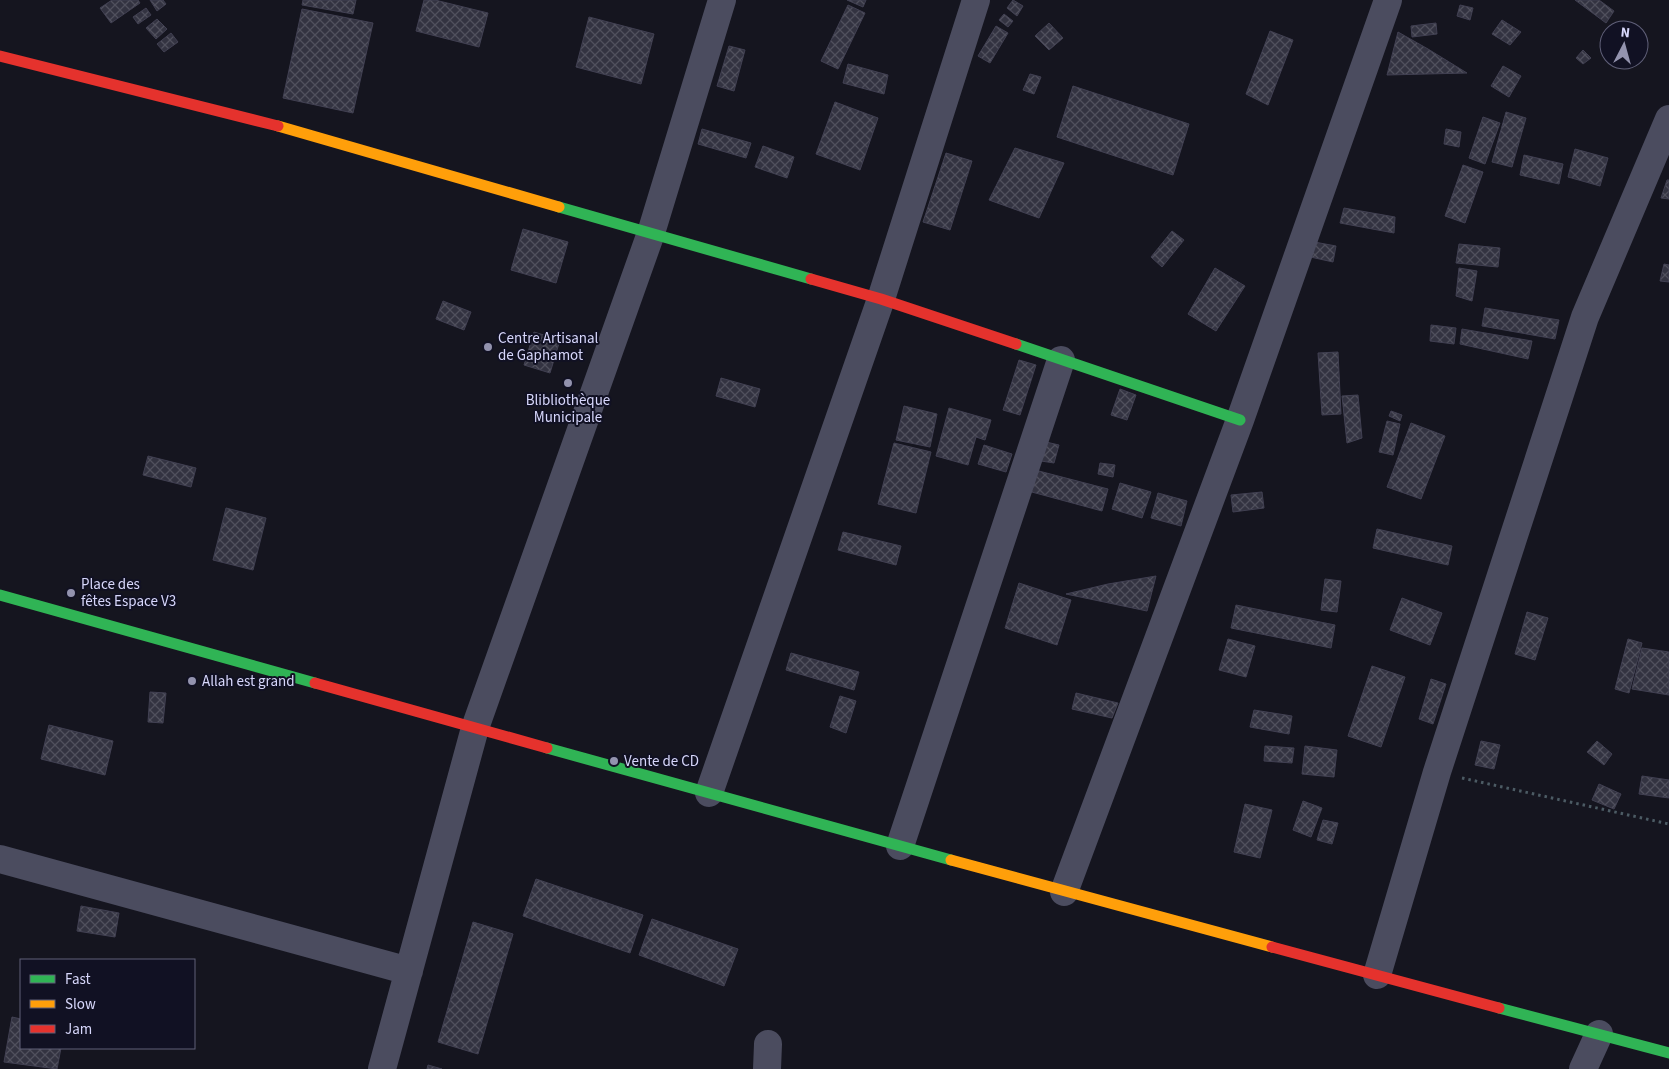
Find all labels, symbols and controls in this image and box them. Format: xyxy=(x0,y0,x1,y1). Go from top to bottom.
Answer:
north arrow xyxy=(1599,20,1649,70)
text: N xyxy=(1620,23,1631,43)
place label: Centre Artisanal de Gaphamot xyxy=(498,328,598,366)
marker: Centre Artisanal de Gaphamot xyxy=(482,341,494,353)
marker: Blibliothèque Municipale xyxy=(562,377,574,389)
place label: Blibliothèque Municipale xyxy=(526,390,610,428)
place label: Place des fêtes Espace V3 xyxy=(81,574,176,612)
marker: Place des fêtes Espace V3 xyxy=(65,587,77,599)
place label: Allah est grand xyxy=(202,671,295,692)
marker: Allah est grand xyxy=(186,675,198,687)
place label: Vente de CD xyxy=(624,751,699,772)
marker: Vente de CD xyxy=(608,755,620,767)
legend xyxy=(20,959,195,1049)
text: Fast xyxy=(65,969,91,990)
text: Slow xyxy=(65,994,96,1015)
text: Jam xyxy=(65,1019,92,1040)

